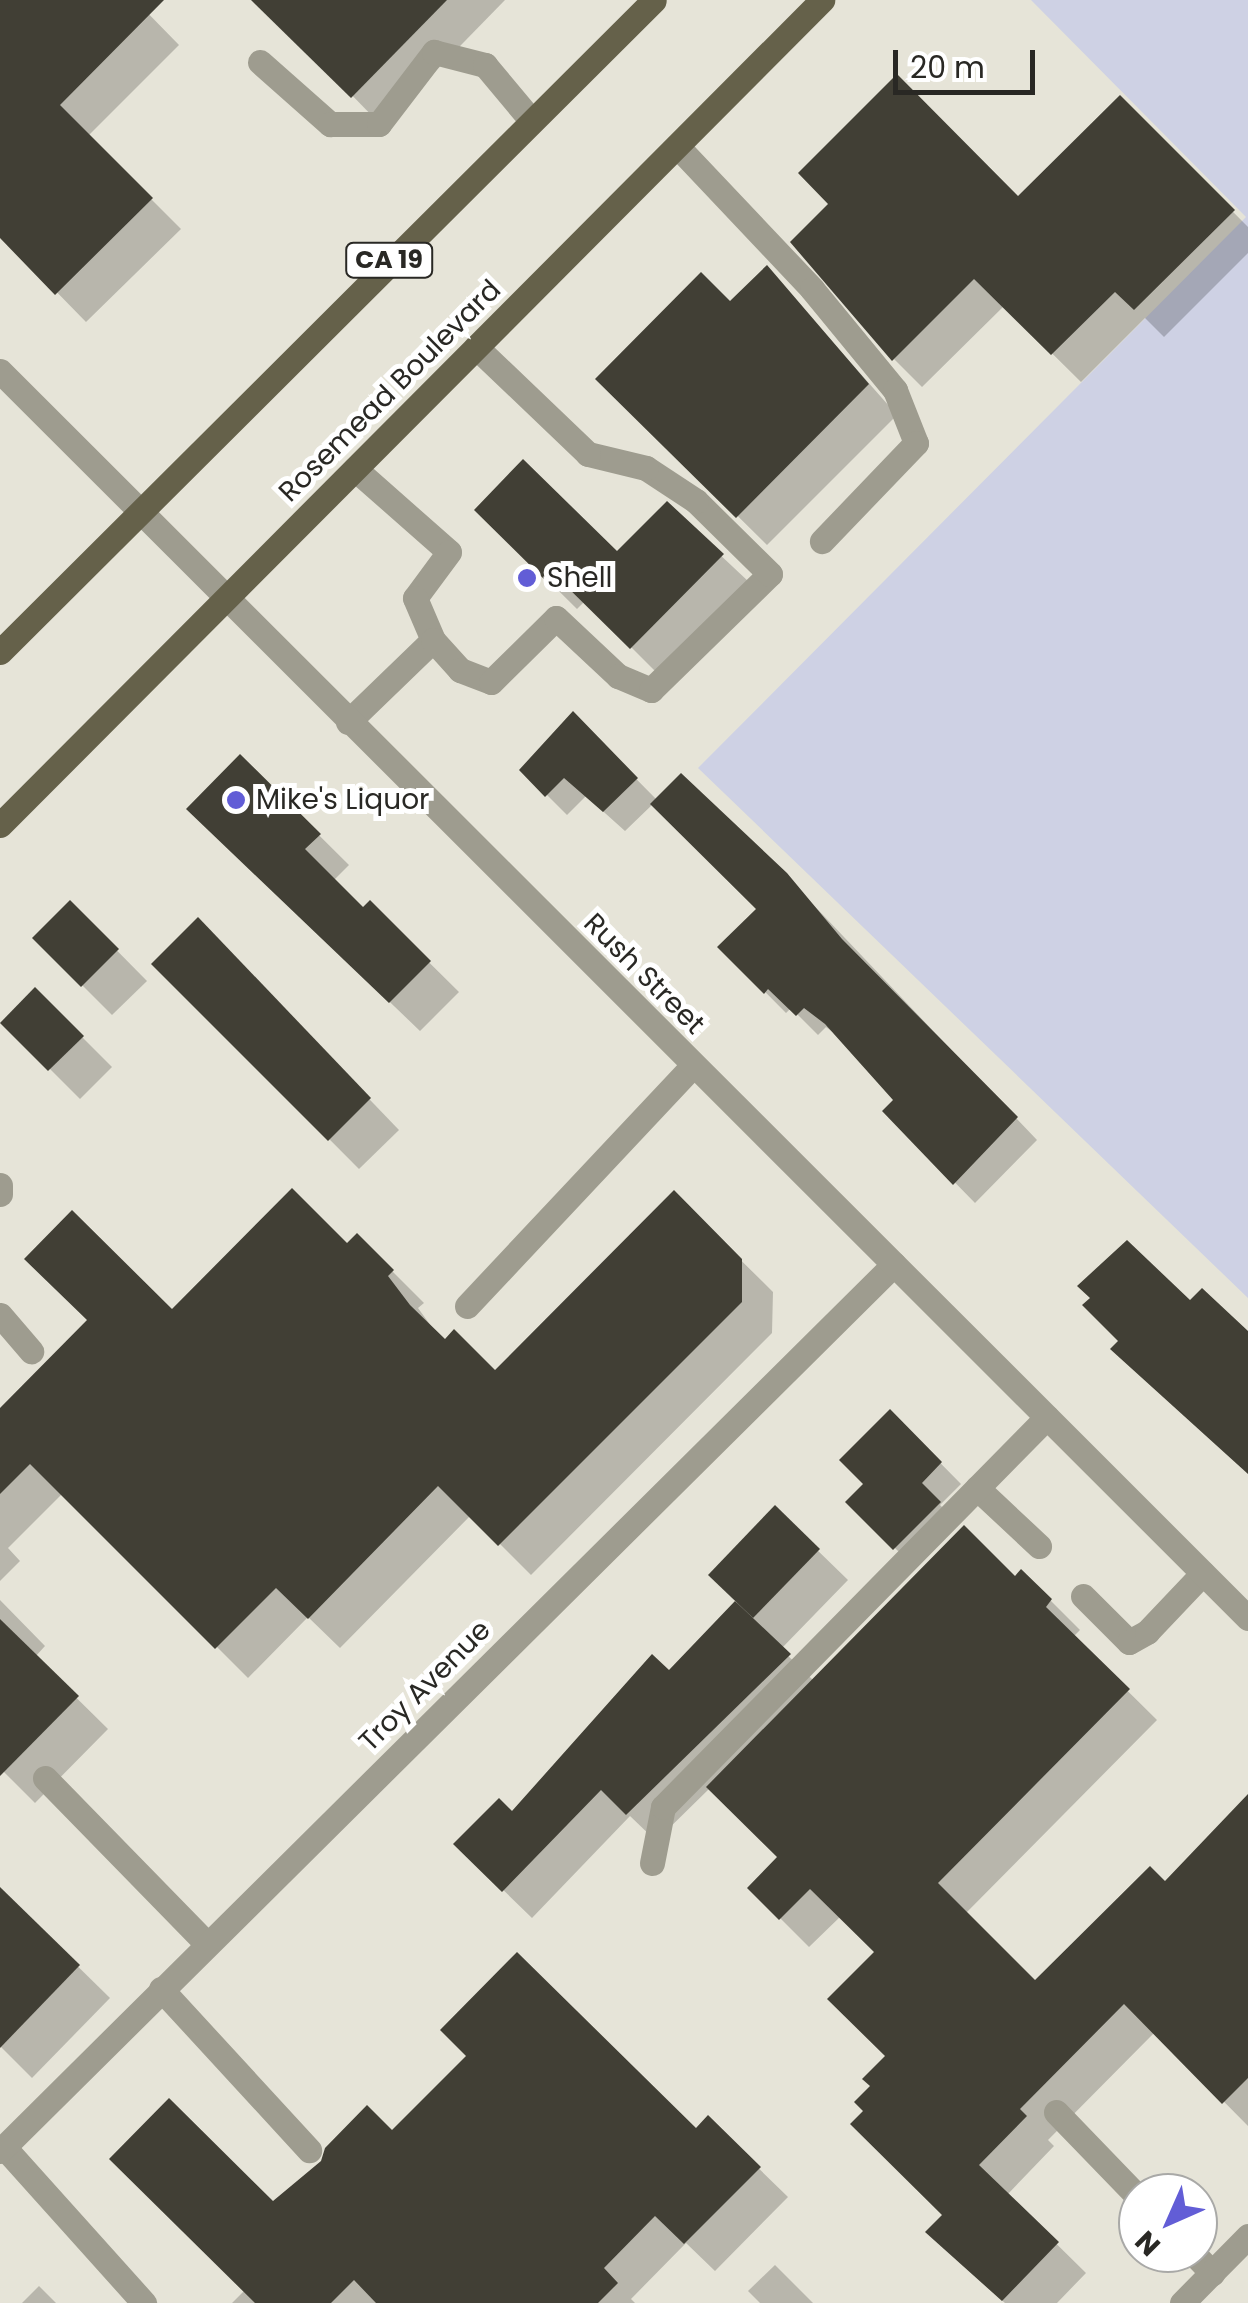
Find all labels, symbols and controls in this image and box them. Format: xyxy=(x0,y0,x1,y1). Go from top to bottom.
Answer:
scale bar xyxy=(898,30,1040,92)
text: 20 m xyxy=(910,46,985,89)
road number: CA 19 xyxy=(344,240,434,280)
street label: Rosemead Boulevard xyxy=(272,273,508,509)
place label: Shell xyxy=(547,561,612,595)
marker: Shell xyxy=(516,567,538,589)
place label: Mike's Liquor xyxy=(256,783,430,817)
marker: Mike's Liquor xyxy=(225,789,247,811)
street label: Rush Street xyxy=(577,907,711,1041)
street label: Troy Avenue xyxy=(352,1613,498,1759)
north arrow xyxy=(1118,2173,1218,2273)
text: N xyxy=(1127,2222,1169,2264)

